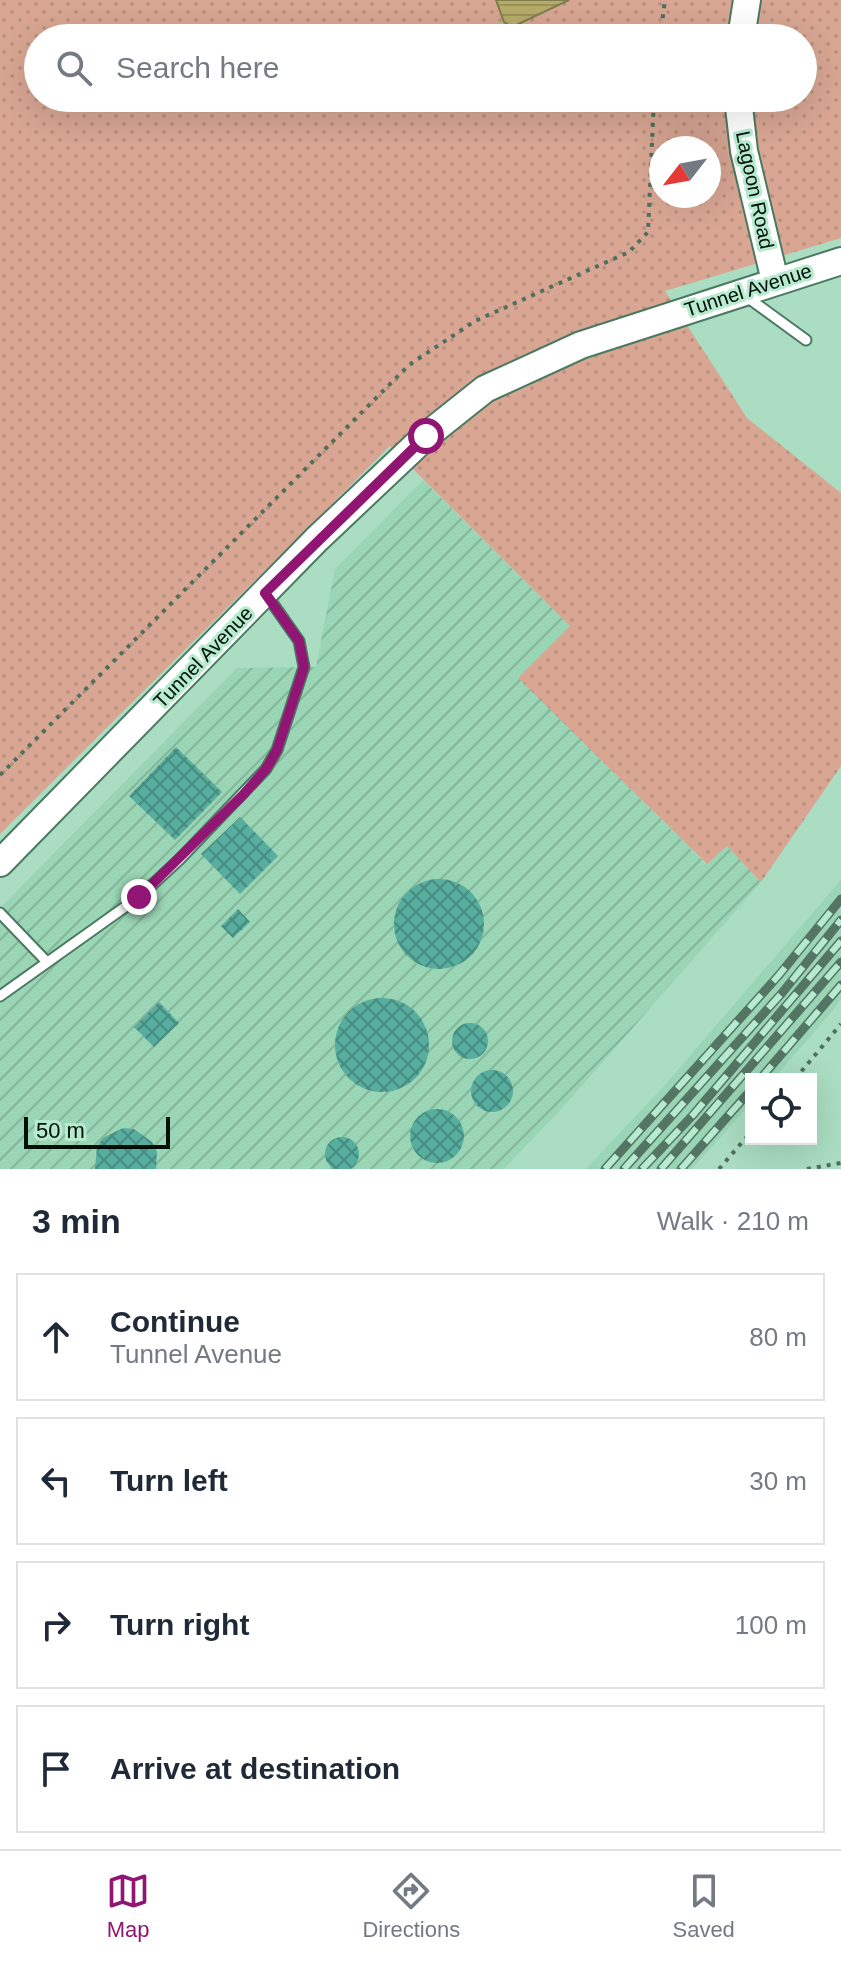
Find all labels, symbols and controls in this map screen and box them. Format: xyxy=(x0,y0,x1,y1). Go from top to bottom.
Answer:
search box xyxy=(24,24,817,112)
icon: search xyxy=(52,46,96,90)
text: Search here xyxy=(116,51,279,84)
street label: Lagoon Road xyxy=(732,129,778,251)
north arrow xyxy=(649,136,721,208)
street label: Tunnel Avenue xyxy=(682,259,814,321)
route start xyxy=(408,418,444,454)
street label: Tunnel Avenue xyxy=(149,602,257,712)
route end xyxy=(121,879,157,915)
map controls xyxy=(745,1073,817,1145)
button: locate xyxy=(745,1073,817,1145)
scale bar xyxy=(24,1113,170,1149)
text: 50 m xyxy=(36,1118,85,1143)
text: 3 min xyxy=(32,1202,121,1240)
text: Walk · 210 m xyxy=(657,1206,809,1236)
text: Continue xyxy=(110,1305,240,1338)
icon: ahead xyxy=(34,1315,78,1359)
text: 80 m xyxy=(749,1322,807,1352)
text: Tunnel Avenue xyxy=(110,1339,282,1369)
icon: left xyxy=(34,1459,78,1503)
text: Turn left xyxy=(110,1464,228,1497)
text: 30 m xyxy=(749,1466,807,1496)
icon: right xyxy=(34,1603,78,1647)
text: Turn right xyxy=(110,1608,249,1641)
text: 100 m xyxy=(735,1610,807,1640)
icon: arrive xyxy=(34,1747,78,1791)
text: Arrive at destination xyxy=(110,1752,400,1785)
tab: Map xyxy=(106,1869,150,1943)
tab: Directions xyxy=(362,1869,460,1943)
tab: Saved xyxy=(672,1869,735,1943)

